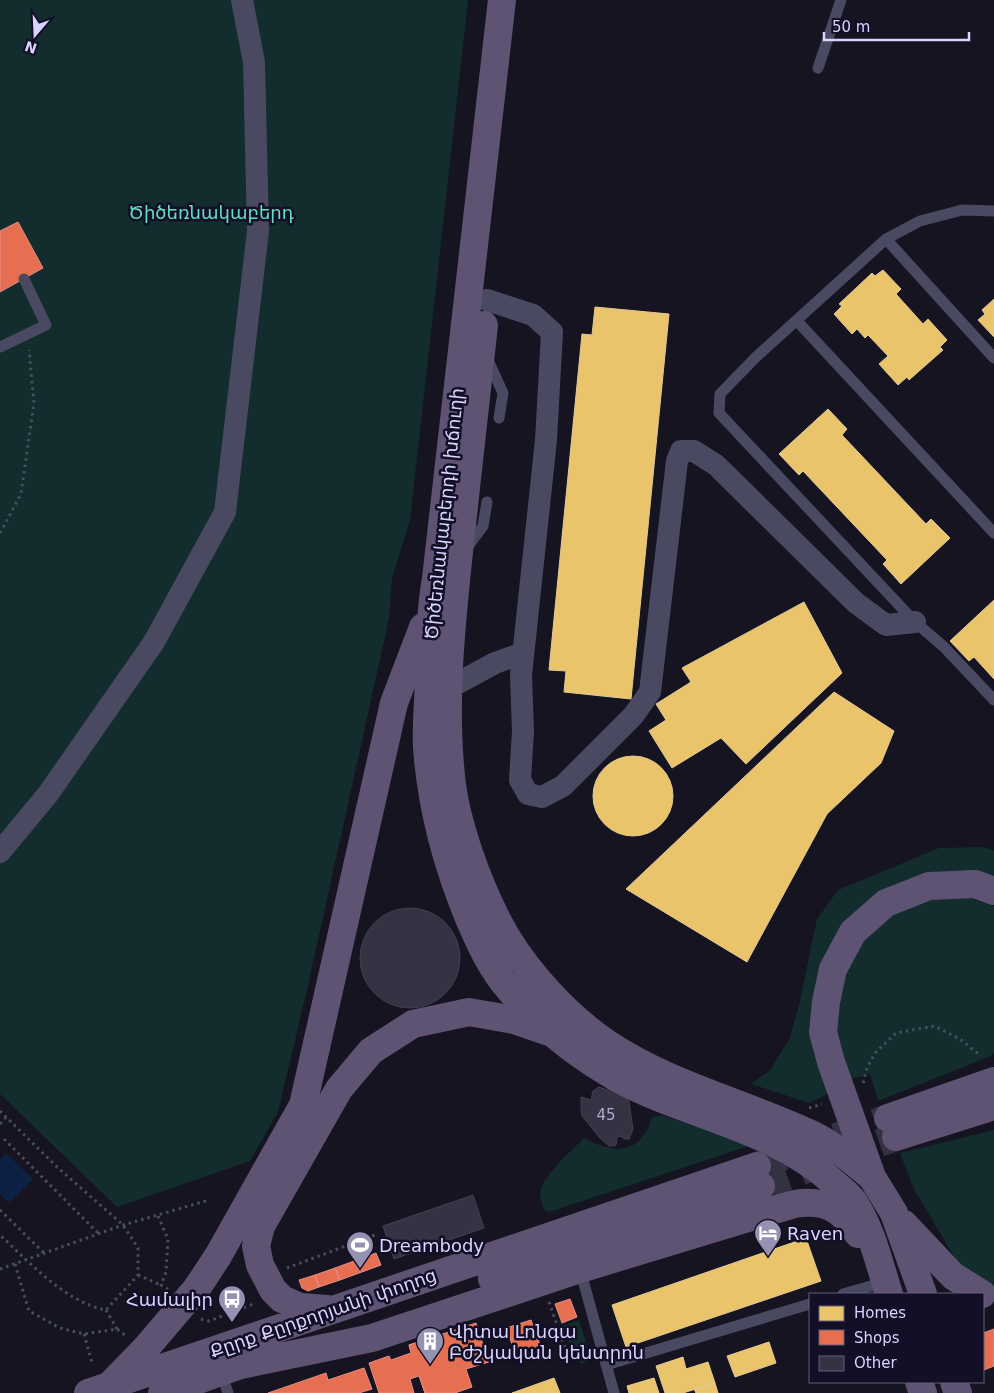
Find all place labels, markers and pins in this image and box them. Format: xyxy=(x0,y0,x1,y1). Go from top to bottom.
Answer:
hotel icon: Raven xyxy=(753,1218,783,1257)
place label: Raven xyxy=(787,1223,843,1244)
sports icon: Dreambody xyxy=(345,1230,375,1269)
place label: Dreambody xyxy=(379,1235,484,1256)
bus stop icon: Համալիր xyxy=(217,1284,247,1323)
place label: Համալիր xyxy=(126,1289,213,1310)
place label: Վիտա Լոնգա Բժշկական կենտրոն xyxy=(449,1321,644,1363)
building icon: Վիտա Լոնգա Բժշկական կենտրոն xyxy=(415,1326,445,1365)

